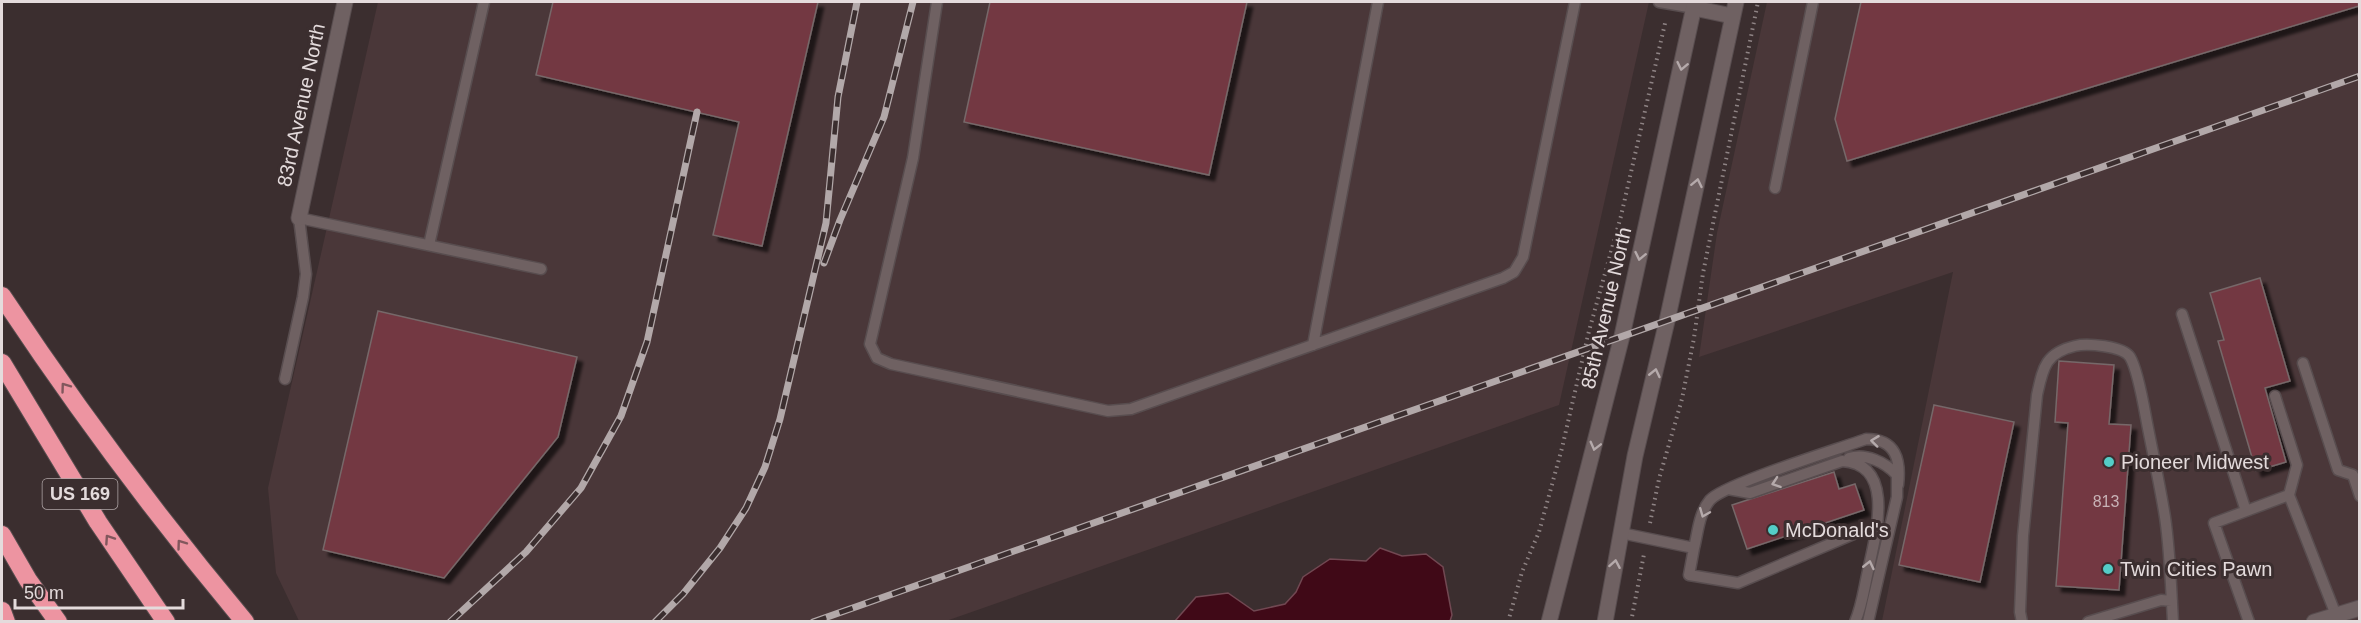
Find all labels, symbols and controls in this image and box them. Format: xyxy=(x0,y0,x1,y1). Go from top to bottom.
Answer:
street label: 83rd Avenue North xyxy=(273,21,329,189)
one-way arrow xyxy=(1676,60,1689,70)
one-way arrow xyxy=(1689,178,1702,188)
street label: 85th Avenue North xyxy=(1577,225,1635,391)
one-way arrow xyxy=(1634,251,1647,261)
one-way arrow xyxy=(1647,368,1660,378)
one-way arrow xyxy=(62,383,73,394)
one-way arrow xyxy=(1870,435,1880,448)
one-way arrow xyxy=(1589,441,1602,451)
place label: Pioneer Midwest xyxy=(2121,451,2269,473)
marker: Pioneer Midwest xyxy=(2102,455,2116,469)
one-way arrow xyxy=(1772,476,1782,489)
road number: US 169 xyxy=(42,479,118,509)
house number: 813 xyxy=(2093,493,2119,510)
one-way arrow xyxy=(1698,508,1711,518)
place label: McDonald's xyxy=(1785,519,1889,541)
marker: McDonald's xyxy=(1766,523,1780,537)
one-way arrow xyxy=(105,534,116,545)
one-way arrow xyxy=(178,539,189,550)
place label: Twin Cities Pawn xyxy=(2120,558,2272,580)
one-way arrow xyxy=(1608,559,1621,569)
one-way arrow xyxy=(1862,560,1875,570)
marker: Twin Cities Pawn xyxy=(2101,562,2115,576)
scale bar xyxy=(15,572,183,610)
text: 50 m xyxy=(24,583,64,603)

